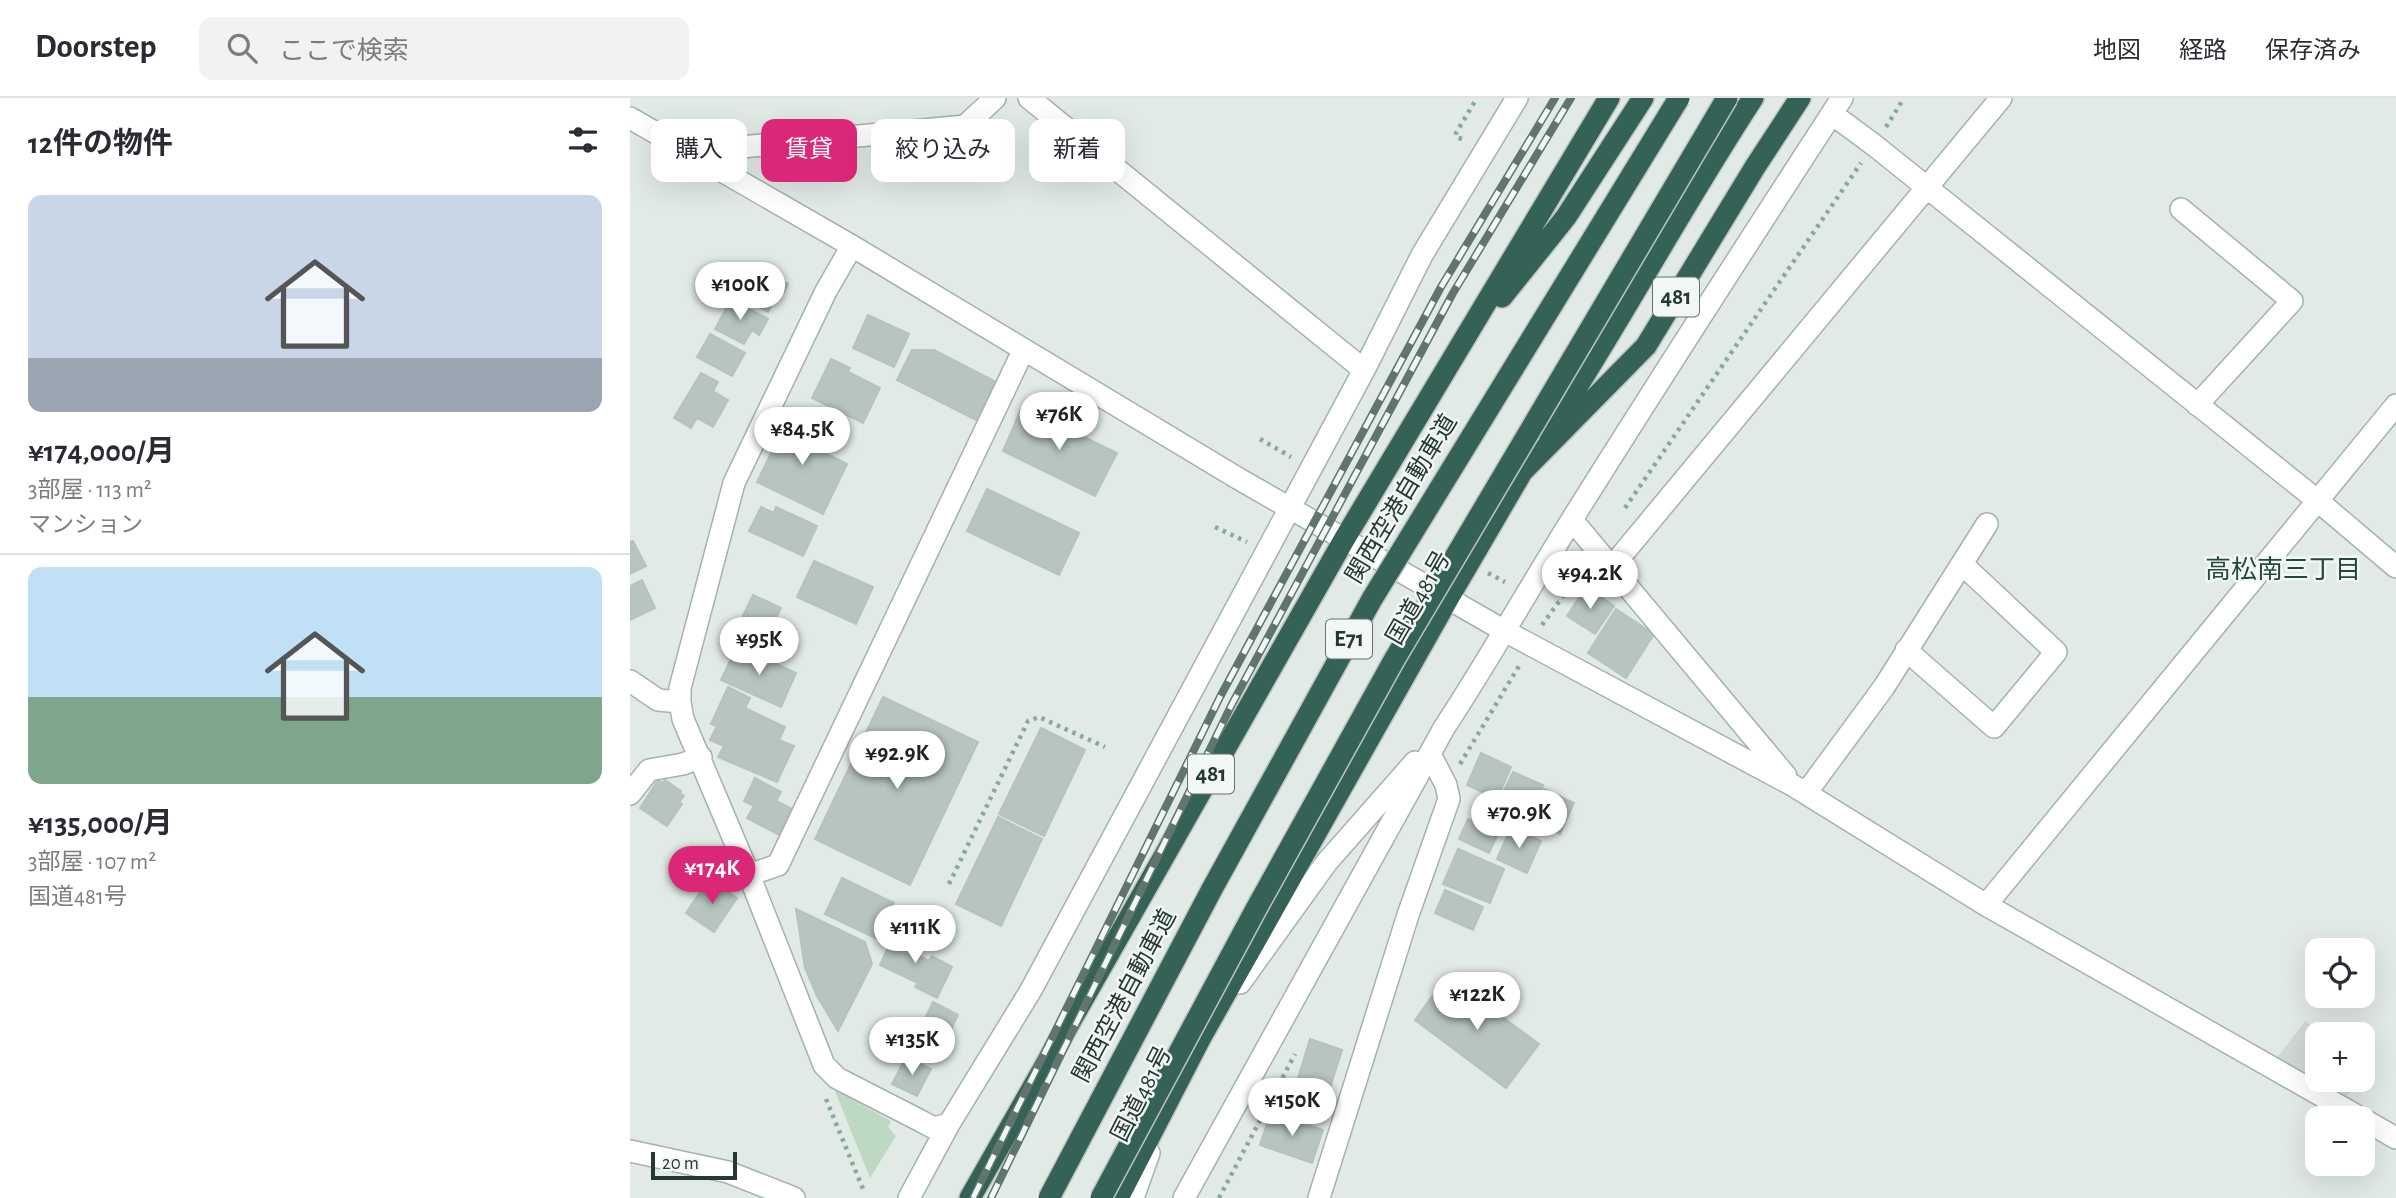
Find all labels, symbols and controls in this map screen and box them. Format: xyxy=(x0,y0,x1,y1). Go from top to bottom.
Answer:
search box xyxy=(199,17,689,80)
icon: search xyxy=(223,29,261,67)
text: Doorstep xyxy=(35,31,157,64)
text: ここで検索 xyxy=(279,38,409,64)
text: 地図 xyxy=(2093,39,2141,63)
text: 経路 xyxy=(2179,39,2227,63)
text: 保存済み xyxy=(2265,39,2361,63)
chip: 購入 xyxy=(651,119,747,182)
chip: 賃貸 xyxy=(761,119,857,182)
chip: 絞り込み xyxy=(871,119,1015,182)
chip: 新着 xyxy=(1029,119,1125,182)
icon: filters xyxy=(564,121,602,159)
text: 12件の物件 xyxy=(28,129,173,159)
icon: home xyxy=(252,241,378,367)
pin: ¥100K xyxy=(691,262,789,322)
text: ¥100K xyxy=(711,273,769,296)
road number: 481 xyxy=(1653,278,1699,316)
pin: ¥76K xyxy=(1018,392,1100,452)
text: ¥76K xyxy=(1036,403,1082,426)
pin: ¥84.5K xyxy=(745,408,859,467)
street label: 関西空港自動車道 xyxy=(1341,410,1462,587)
text: ¥84.5K xyxy=(770,418,834,441)
text: ¥174,000/月 xyxy=(28,437,175,467)
text: 3部屋 · 113 m² xyxy=(28,479,152,502)
text: マンション xyxy=(28,514,143,537)
street label: 国道481号 xyxy=(1381,546,1455,649)
pin: ¥94.2K xyxy=(1533,552,1647,611)
district label: 高松南三丁目 xyxy=(2205,556,2361,583)
text: ¥94.2K xyxy=(1558,562,1622,585)
icon: home xyxy=(252,613,378,739)
pin: ¥95K xyxy=(718,618,800,677)
road number: E71 xyxy=(1326,620,1372,659)
text: ¥95K xyxy=(736,628,782,651)
pin: ¥92.9K xyxy=(840,732,954,791)
text: ¥92.9K xyxy=(865,742,929,765)
road number: 481 xyxy=(1188,754,1234,794)
pin: ¥70.9K xyxy=(1462,790,1576,850)
text: ¥70.9K xyxy=(1487,801,1551,824)
text: ¥135,000/月 xyxy=(28,809,173,839)
pin: ¥174K xyxy=(663,846,761,906)
text: 3部屋 · 107 m² xyxy=(28,851,156,874)
text: ¥174K xyxy=(684,857,740,880)
text: 国道481号 xyxy=(28,886,127,909)
street label: 関西空港自動車道 xyxy=(1068,905,1181,1086)
pin: ¥111K xyxy=(866,906,964,965)
text: ¥111K xyxy=(890,916,940,939)
map controls xyxy=(2305,938,2375,1176)
button: locate xyxy=(2305,938,2375,1008)
pin: ¥122K xyxy=(1428,972,1526,1032)
text: ¥122K xyxy=(1449,983,1505,1006)
pin: ¥135K xyxy=(863,1018,961,1077)
button: + xyxy=(2305,1022,2375,1092)
text: ¥135K xyxy=(885,1028,939,1051)
street label: 国道481号 xyxy=(1106,1042,1176,1145)
pin: ¥150K xyxy=(1243,1079,1341,1138)
text: ¥150K xyxy=(1264,1089,1320,1112)
button: − xyxy=(2305,1106,2375,1176)
scale bar xyxy=(651,1149,737,1181)
text: 20 m xyxy=(662,1154,699,1173)

